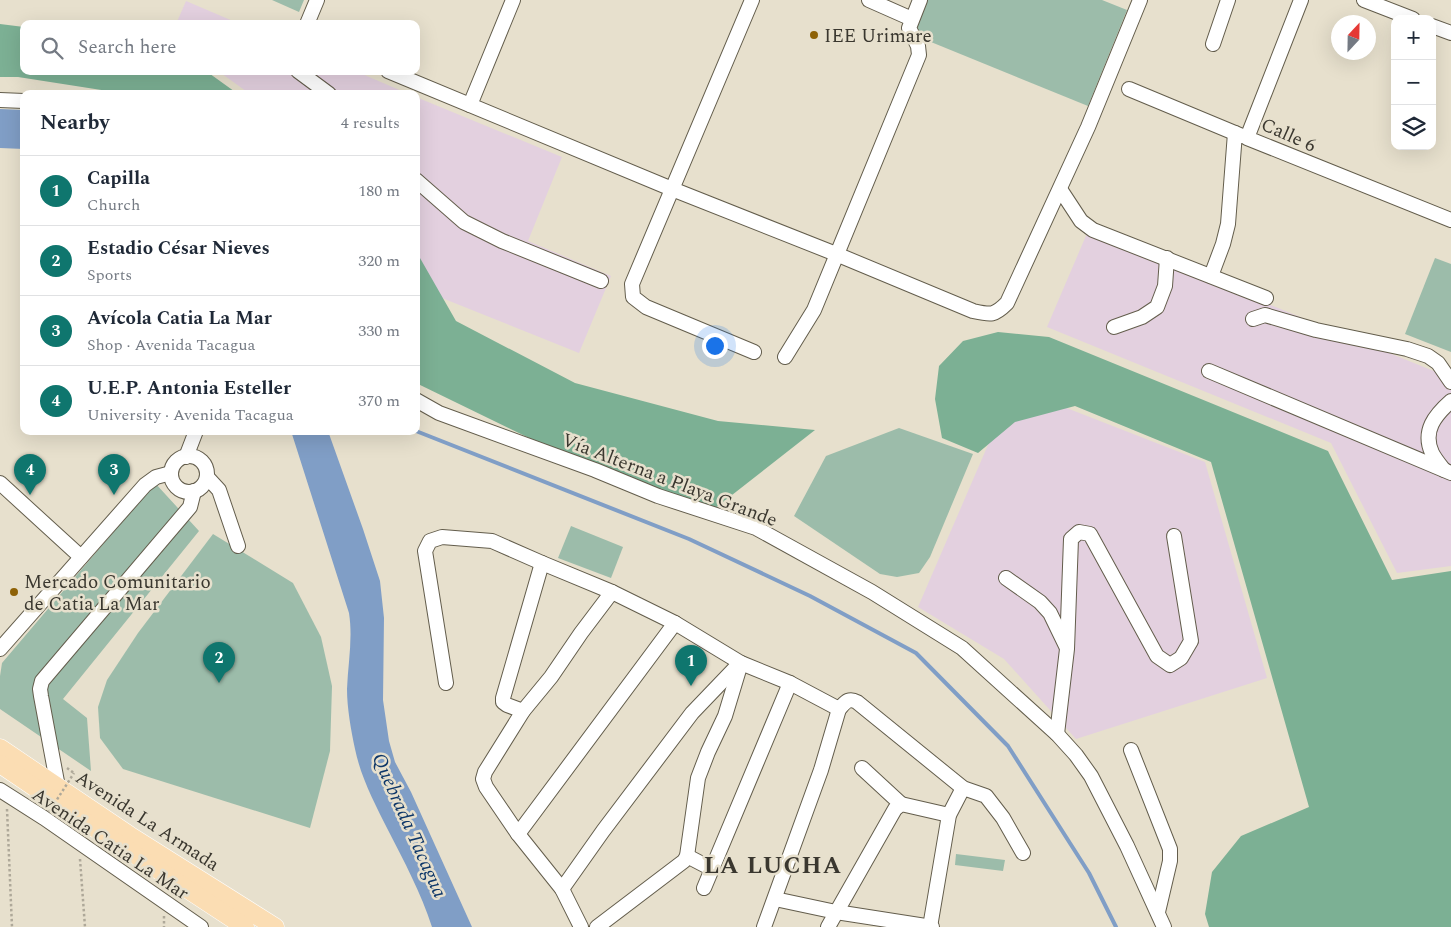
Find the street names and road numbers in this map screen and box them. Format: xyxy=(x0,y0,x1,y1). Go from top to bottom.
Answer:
street label: Calle 6 xyxy=(1256,110,1321,160)
street label: Vía Alterna a Playa Grande xyxy=(557,426,781,535)
street label: Avenida La Armada xyxy=(69,764,226,879)
street label: Avenida Catia La Mar xyxy=(26,781,195,908)

